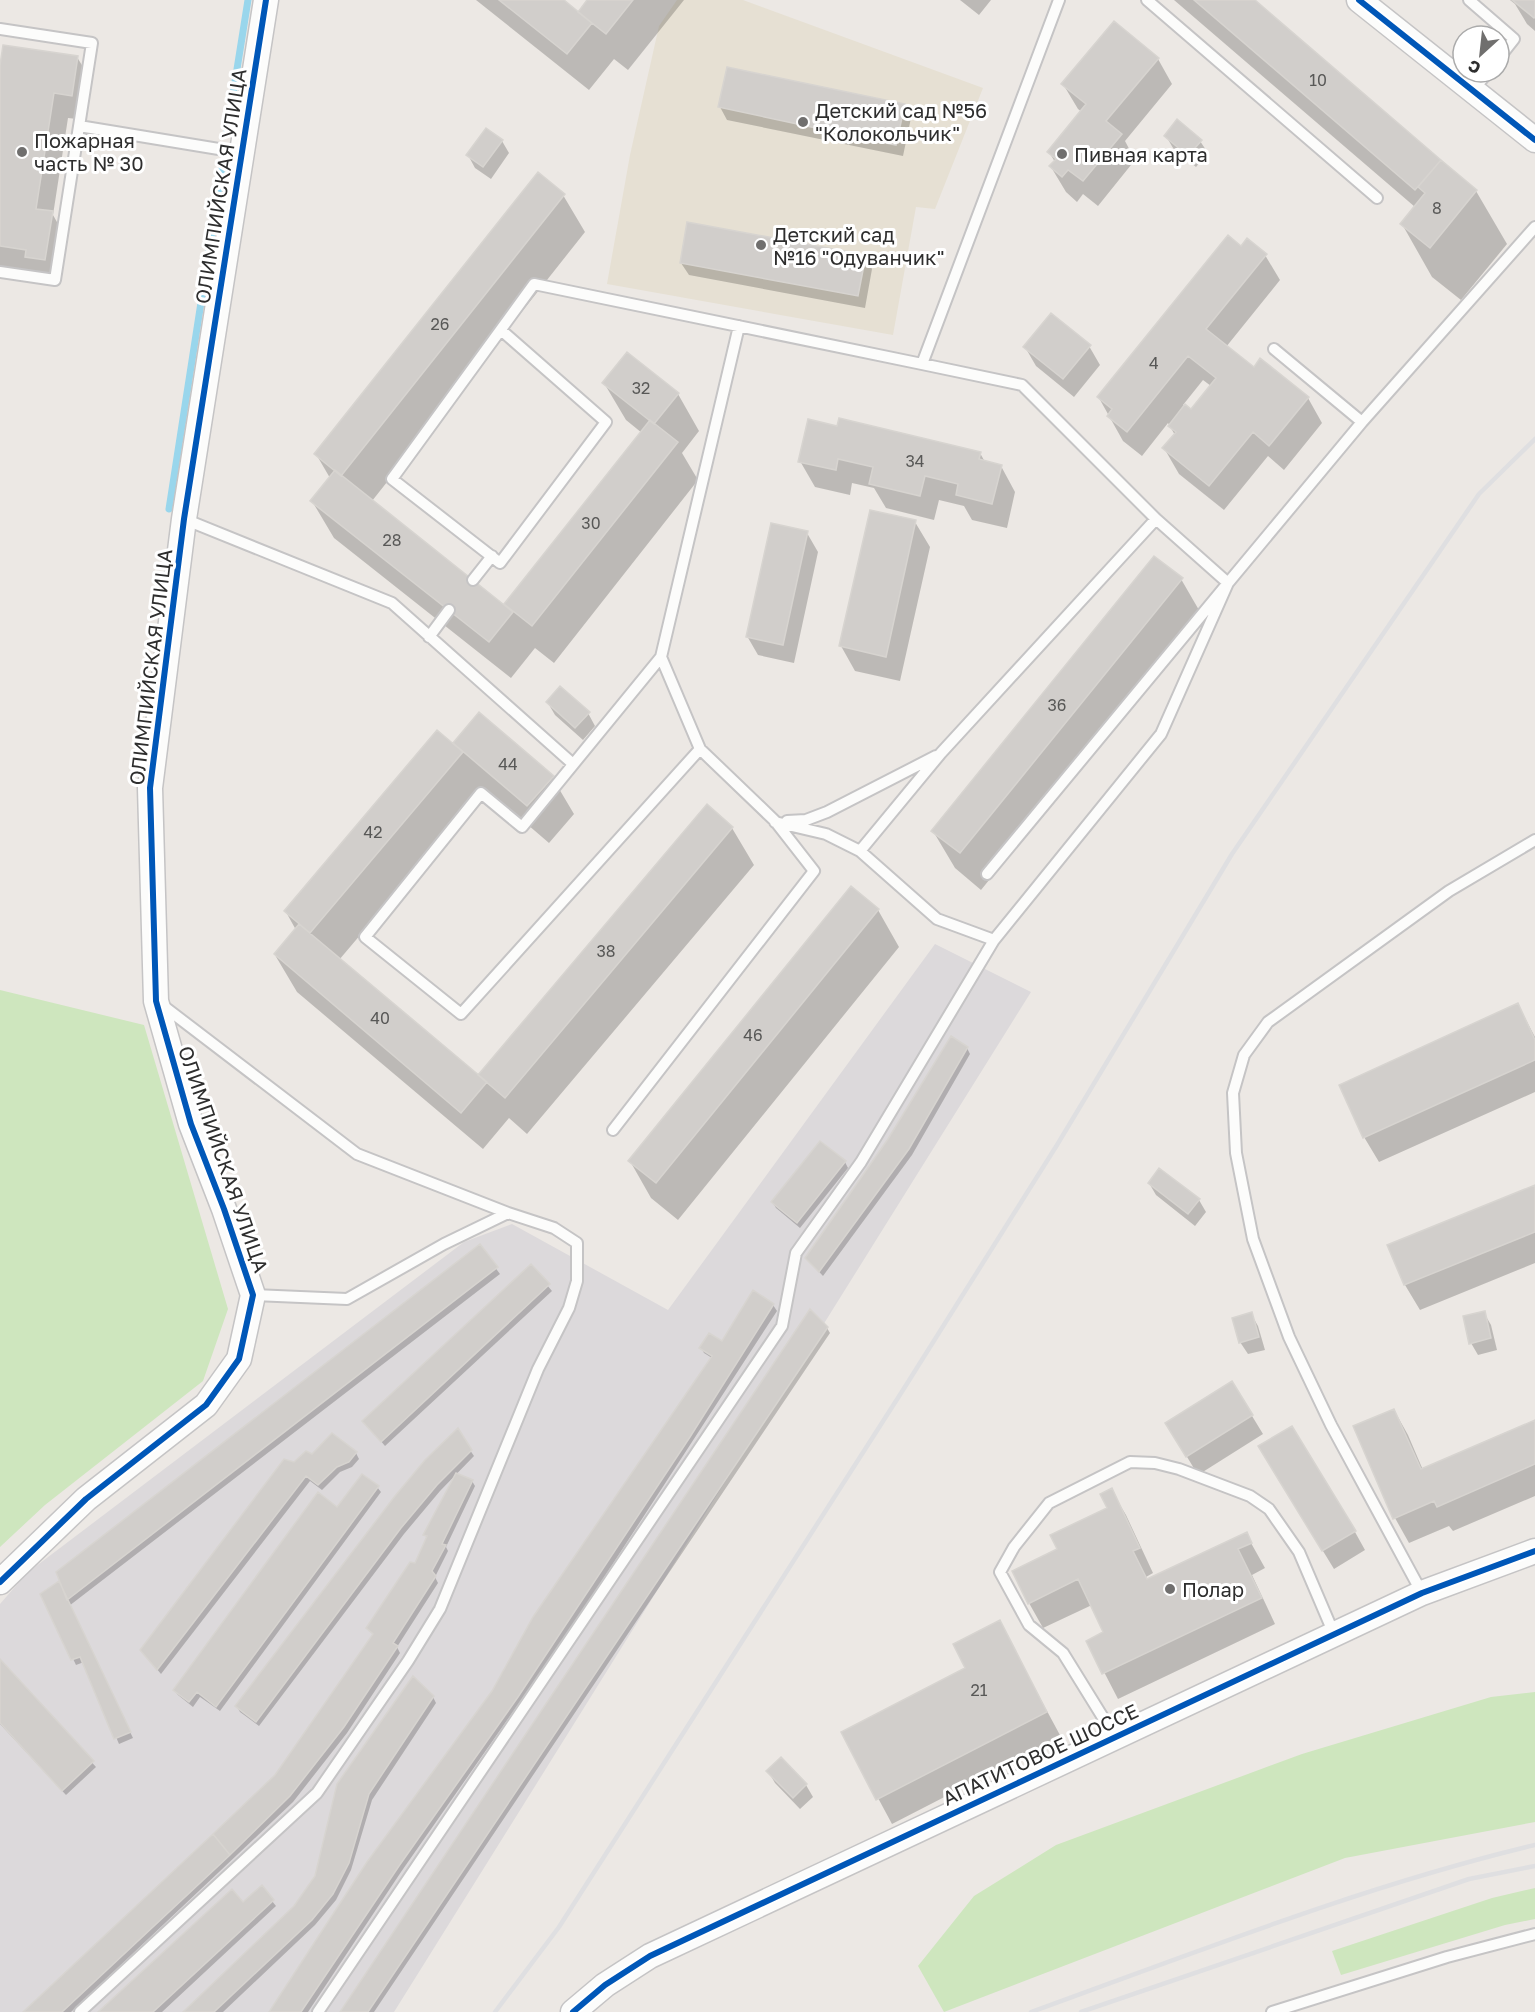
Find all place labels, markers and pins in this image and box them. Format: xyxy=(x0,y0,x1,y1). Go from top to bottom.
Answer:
place label: Детский сад №56 "Колокольчик" xyxy=(815,98,987,145)
marker: Детский сад №56 "Колокольчик" xyxy=(796,115,810,129)
place label: Пожарная часть № 30 xyxy=(34,128,144,175)
place label: Пивная карта xyxy=(1074,142,1208,166)
marker: Пожарная часть № 30 xyxy=(15,145,29,159)
marker: Пивная карта xyxy=(1055,147,1069,161)
place label: Детский сад №16 "Одуванчик" xyxy=(773,222,945,269)
marker: Детский сад №16 "Одуванчик" xyxy=(754,238,768,252)
place label: Полар xyxy=(1182,1577,1244,1601)
marker: Полар xyxy=(1163,1582,1177,1596)

